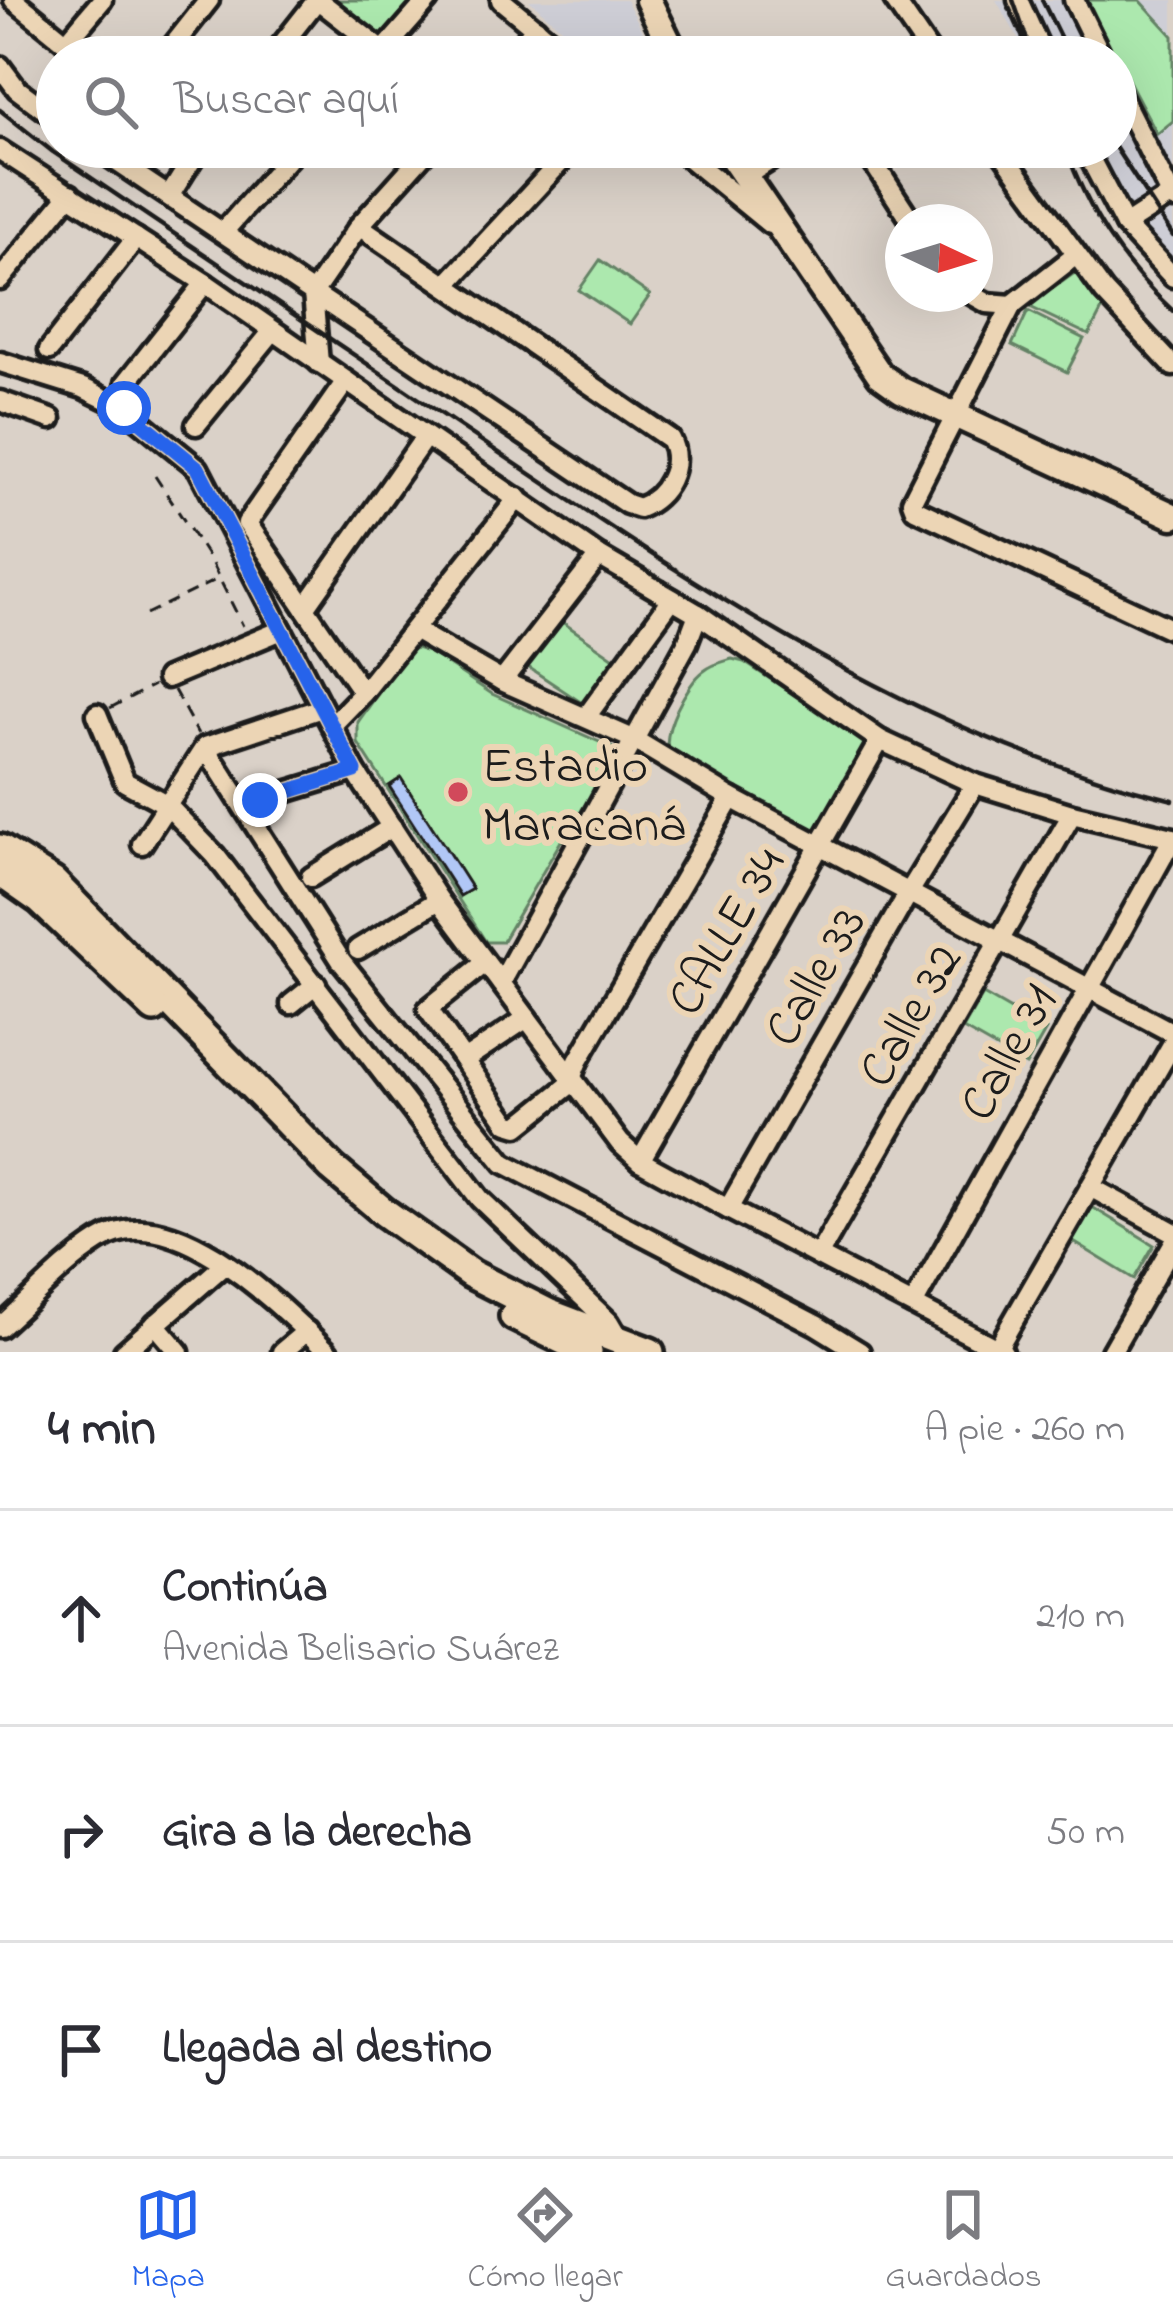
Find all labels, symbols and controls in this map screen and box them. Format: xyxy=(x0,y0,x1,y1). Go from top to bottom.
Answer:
search box xyxy=(36,36,1137,168)
icon: search xyxy=(78,69,144,135)
text: Buscar aquí xyxy=(174,69,399,135)
north arrow xyxy=(885,204,993,312)
route start xyxy=(97,381,151,435)
place label: Estadio Maracaná xyxy=(482,731,685,865)
route end xyxy=(233,773,287,827)
marker: Estadio Maracaná xyxy=(445,779,471,805)
street label: CALLE 34 xyxy=(651,835,807,1031)
street label: Calle 33 xyxy=(748,894,888,1062)
street label: Calle 32 xyxy=(842,931,984,1102)
street label: Calle 31 xyxy=(943,972,1079,1136)
text: 4 min xyxy=(48,1393,156,1468)
text: A pie · 260 m xyxy=(924,1402,1125,1459)
text: Continúa xyxy=(162,1556,328,1622)
icon: ahead xyxy=(48,1585,114,1651)
text: 210 m xyxy=(1036,1589,1125,1646)
text: Avenida Belisario Suárez xyxy=(162,1622,559,1679)
icon: right xyxy=(48,1801,114,1867)
text: Gira a la derecha xyxy=(162,1801,472,1867)
text: 50 m xyxy=(1046,1805,1125,1862)
icon: arrive xyxy=(48,2017,114,2083)
text: Llegada al destino xyxy=(162,2017,492,2083)
tab: Mapa xyxy=(131,2182,205,2302)
tab: Cómo llegar xyxy=(468,2182,623,2302)
tab: Guardados xyxy=(885,2182,1042,2302)

